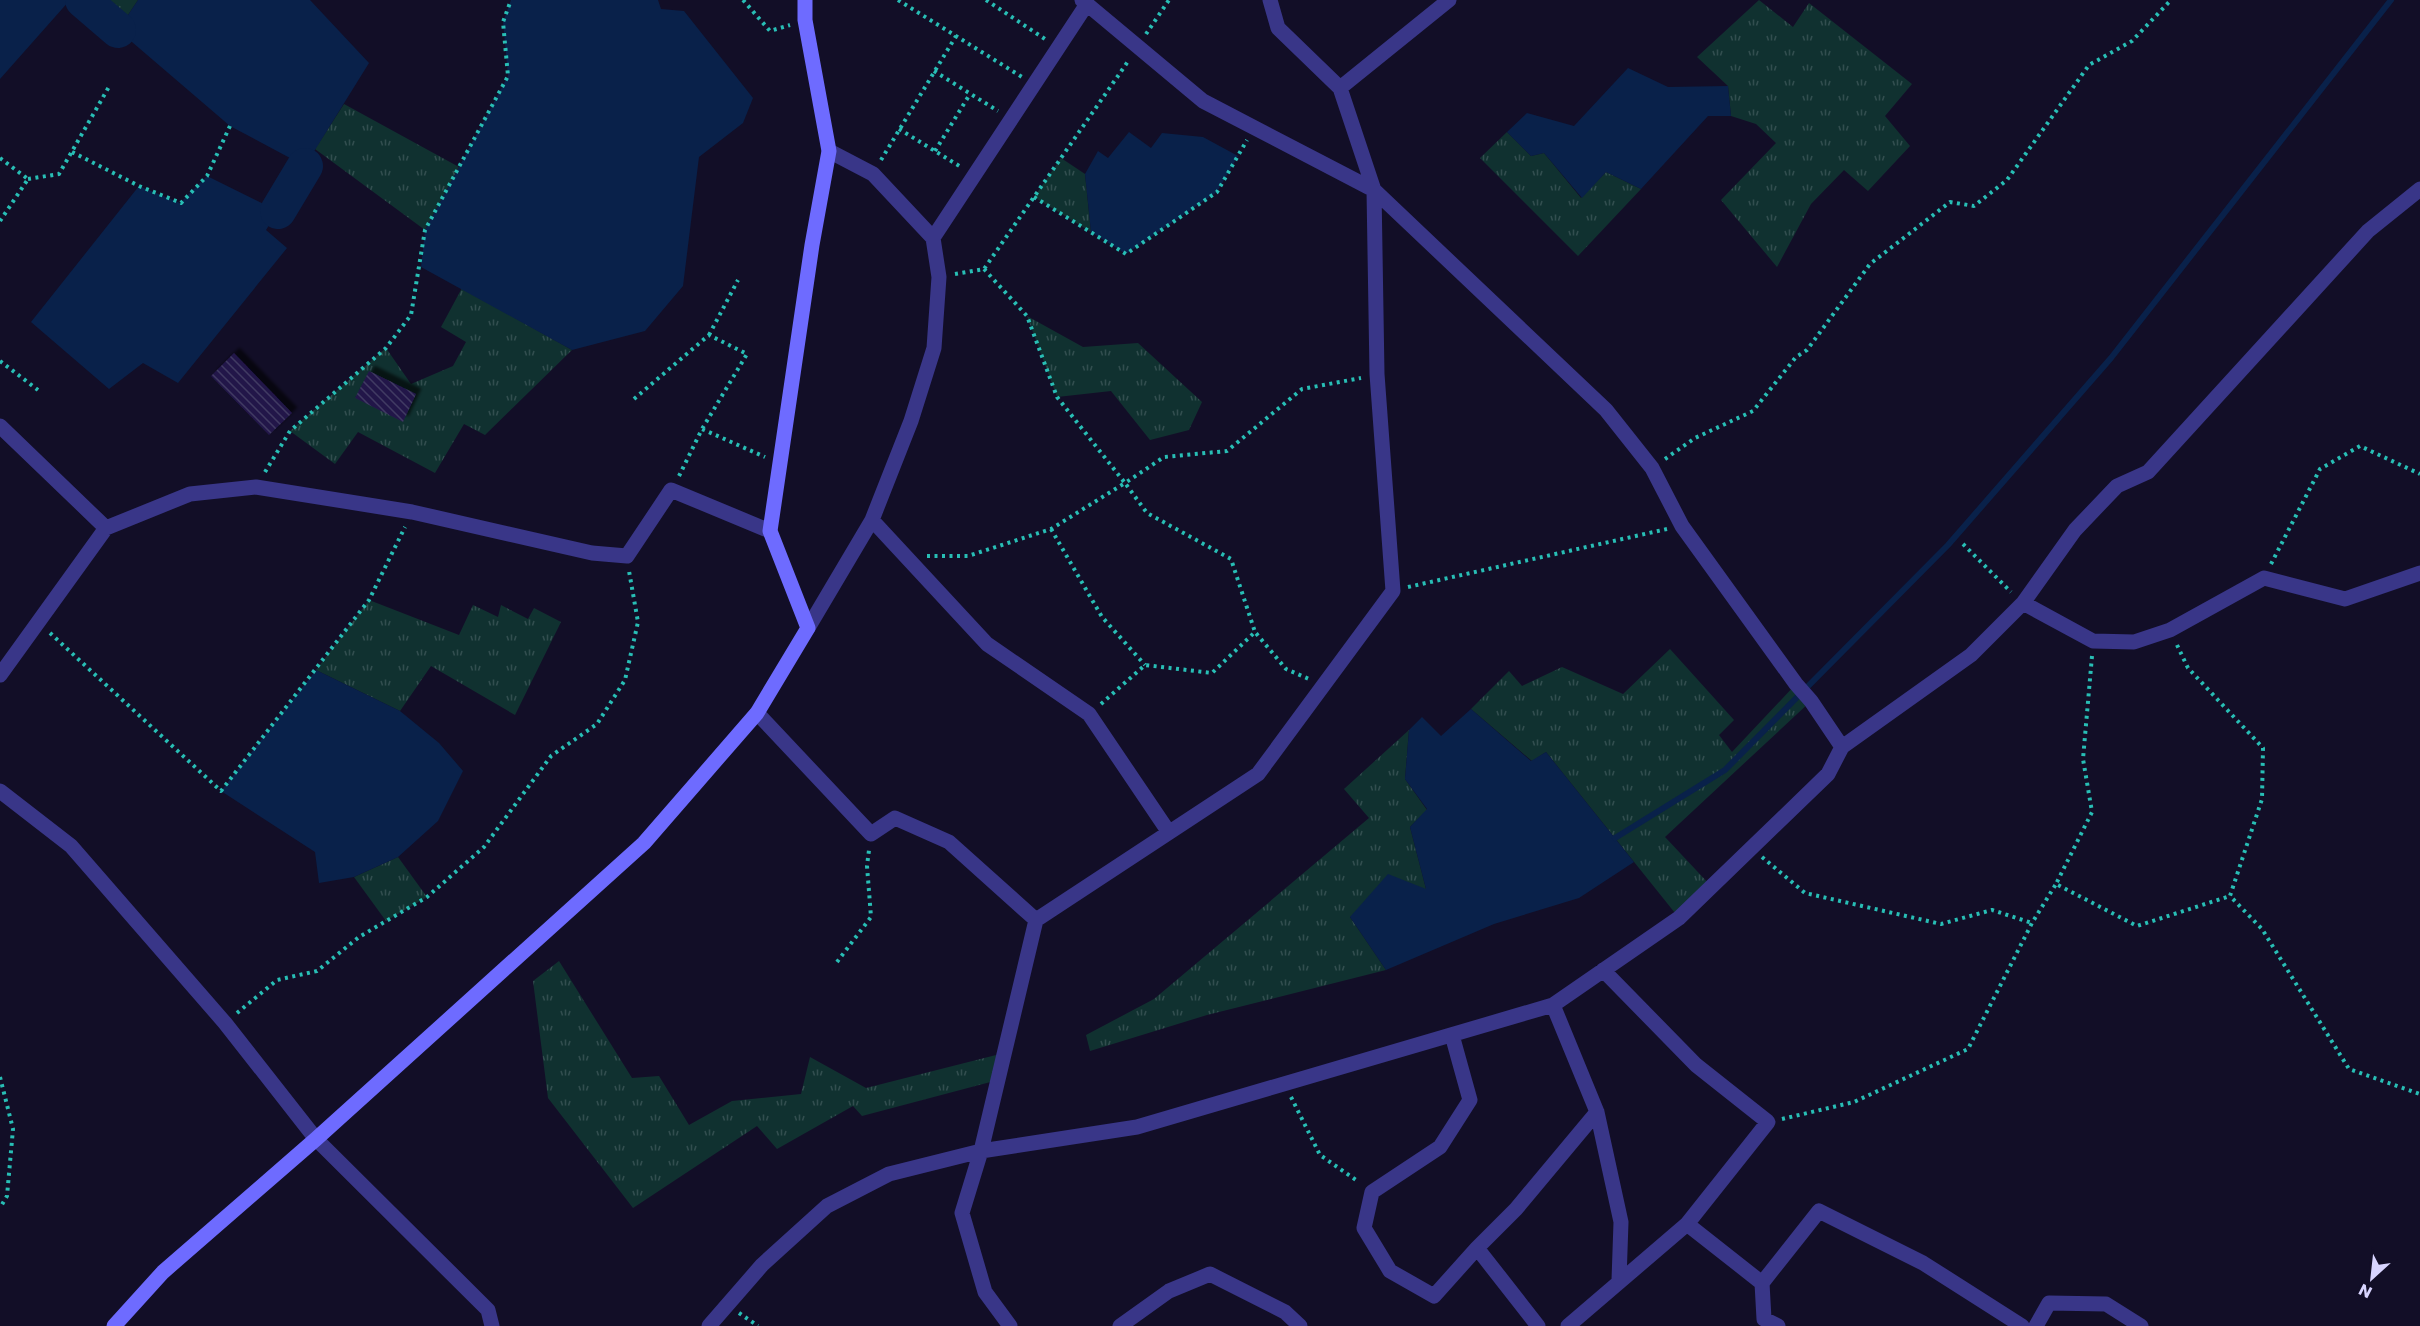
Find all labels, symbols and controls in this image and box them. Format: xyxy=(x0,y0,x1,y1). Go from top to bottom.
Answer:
north arrow xyxy=(2342,1248,2402,1308)
text: N xyxy=(2355,1278,2376,1304)

